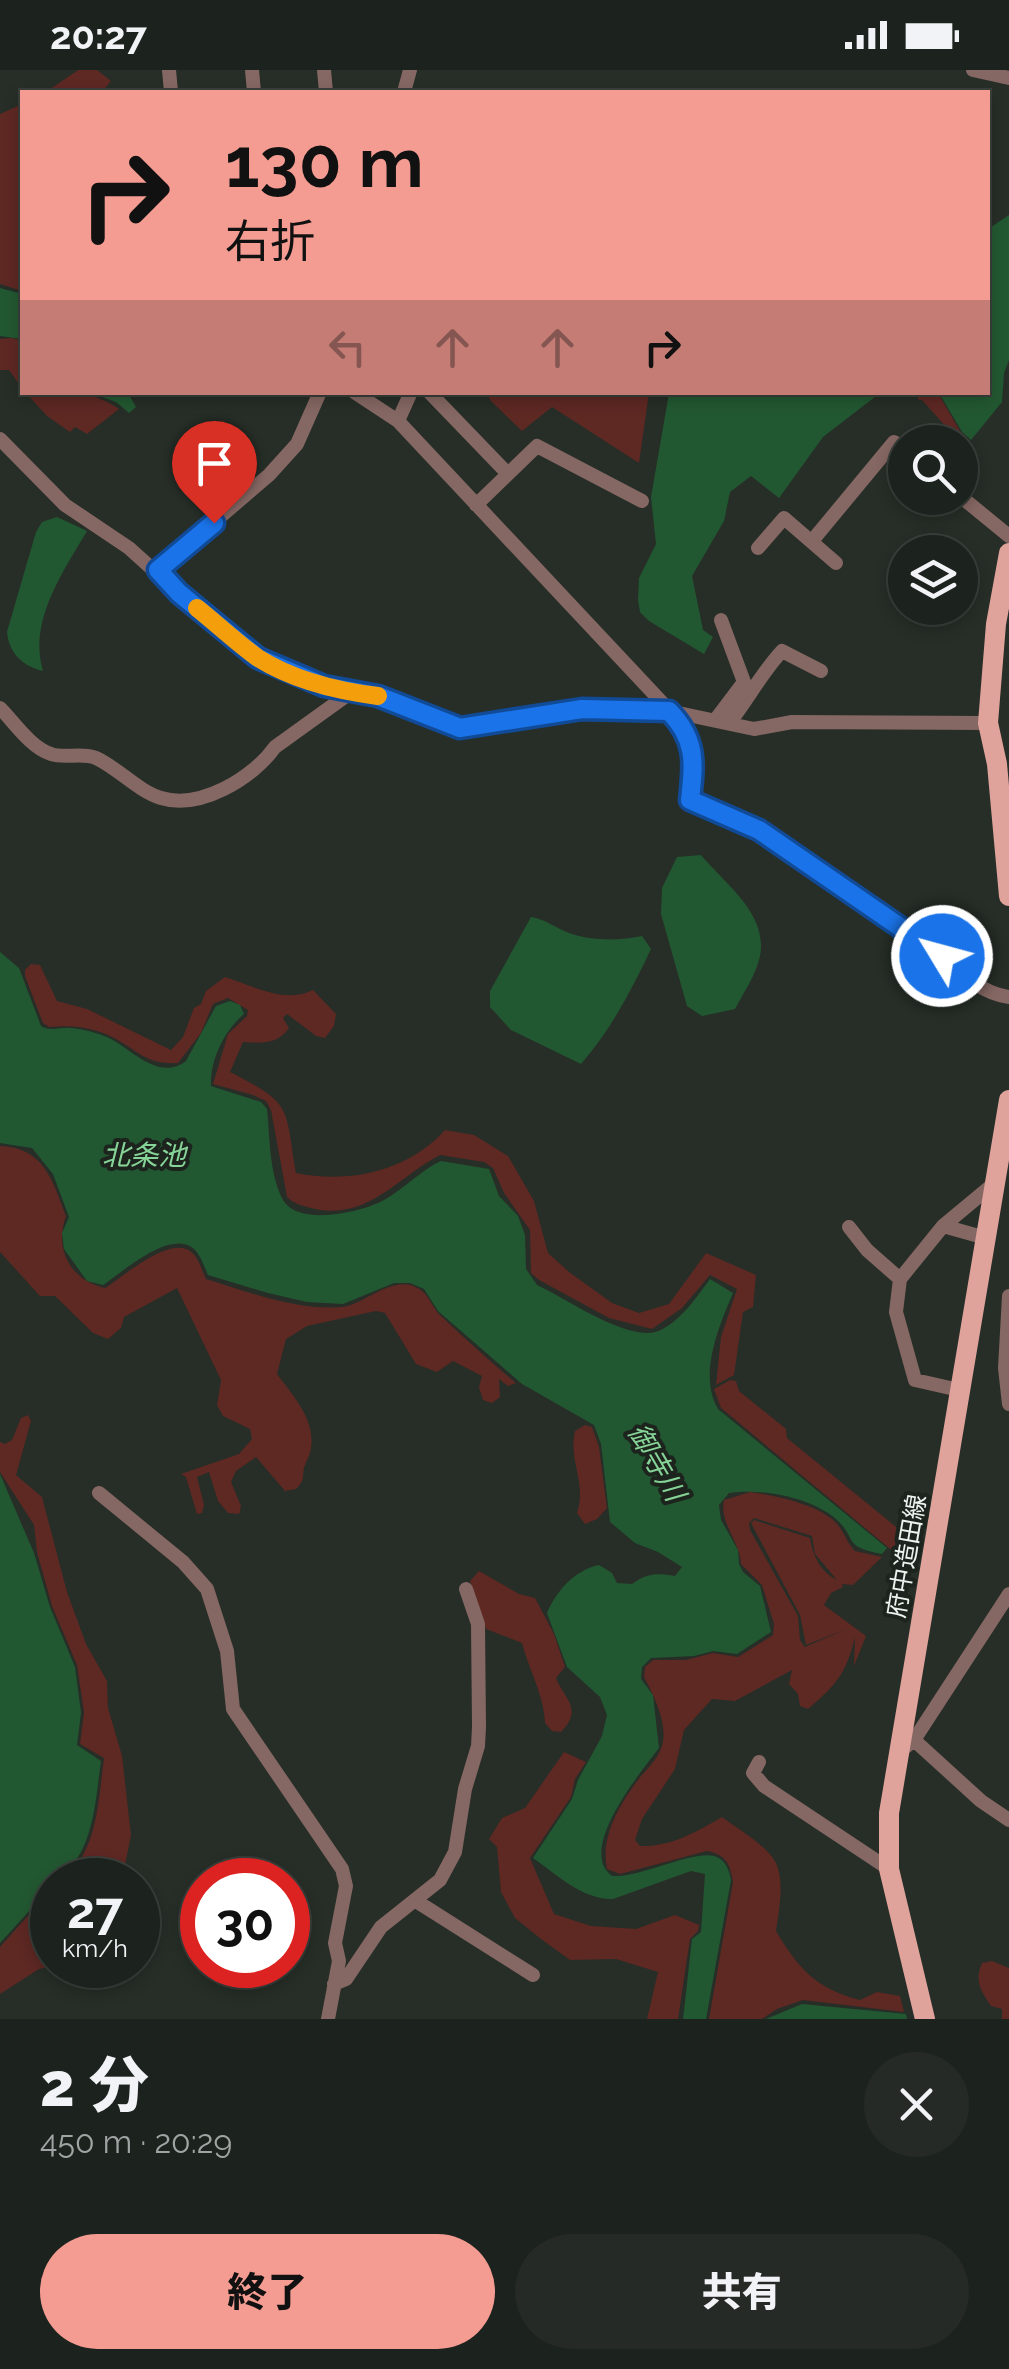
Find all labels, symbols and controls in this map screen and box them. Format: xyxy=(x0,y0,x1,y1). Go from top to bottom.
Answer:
text: 20:27 xyxy=(50,13,147,58)
text: 130 m xyxy=(225,121,424,203)
icon: right xyxy=(60,130,190,260)
text: 右折 xyxy=(225,215,315,268)
icon: left xyxy=(320,320,375,375)
icon: ahead xyxy=(425,320,480,375)
icon: ahead xyxy=(530,320,585,375)
icon: right xyxy=(635,320,690,375)
pin xyxy=(172,421,257,524)
map controls xyxy=(888,425,978,625)
button: search xyxy=(888,425,978,515)
icon: arrive xyxy=(187,436,242,491)
button: layers xyxy=(888,535,978,625)
position arrow xyxy=(890,904,994,1008)
water label: 北条池 xyxy=(102,1139,189,1172)
water label: 御寺川 xyxy=(621,1418,693,1509)
street label: 府中造田線 xyxy=(880,1492,932,1620)
speed limit sign: 30 xyxy=(180,1858,310,1988)
text: 27 xyxy=(67,1881,123,1940)
text: km/h xyxy=(62,1933,128,1963)
text: 2 分 xyxy=(40,2050,149,2120)
button: close xyxy=(864,2052,969,2157)
text: 450 m · 20:29 xyxy=(40,2123,232,2160)
button: 終了 xyxy=(40,2234,495,2349)
button: 共有 xyxy=(515,2234,969,2349)

